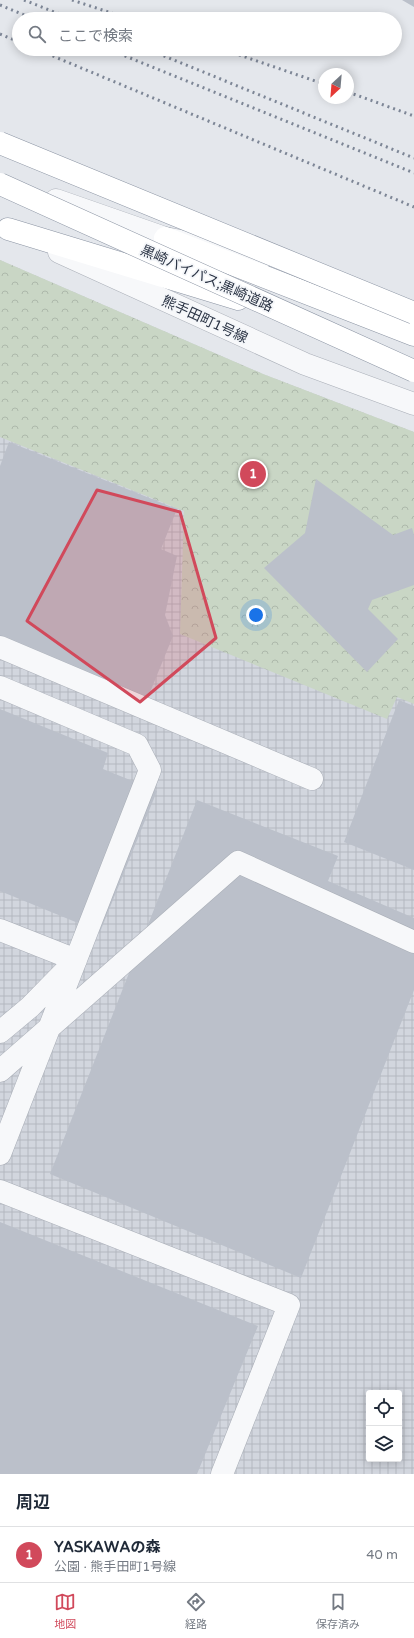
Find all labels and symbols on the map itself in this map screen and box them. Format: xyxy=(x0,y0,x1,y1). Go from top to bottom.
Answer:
north arrow xyxy=(318,68,354,104)
street label: 黒崎バイパス;黒崎道路 xyxy=(138,242,276,315)
street label: 熊手田町1号線 xyxy=(159,292,250,347)
pin: 1 xyxy=(240,459,266,489)
your location xyxy=(246,605,266,625)

